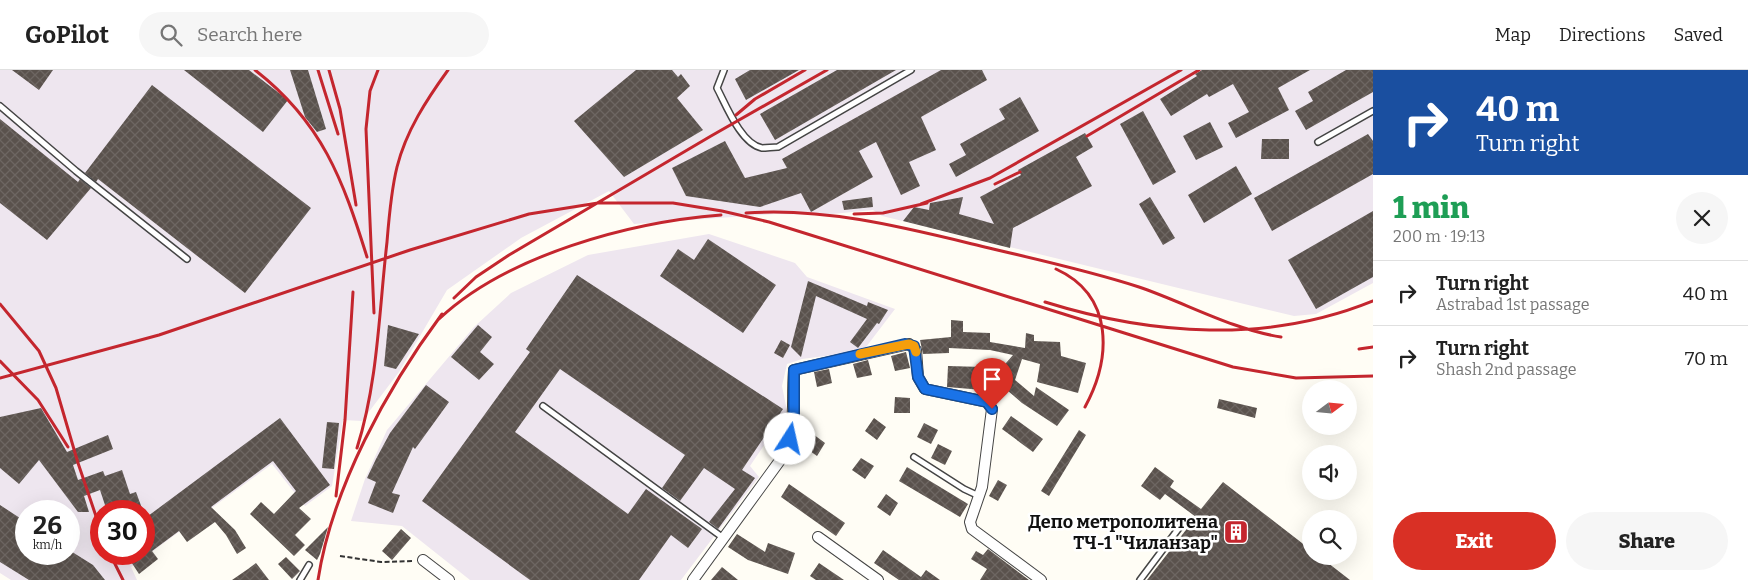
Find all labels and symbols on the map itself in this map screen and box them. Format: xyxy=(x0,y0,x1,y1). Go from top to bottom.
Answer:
pin xyxy=(971,358,1013,409)
north arrow xyxy=(1302,380,1358,435)
position arrow xyxy=(763,412,815,464)
speed limit sign: 30 xyxy=(90,500,155,565)
place label: Депо метрополитена ТЧ-1 "Чиланзар" xyxy=(1028,511,1218,554)
building icon: Депо метрополитена ТЧ-1 "Чиланзар" xyxy=(1223,519,1249,545)

